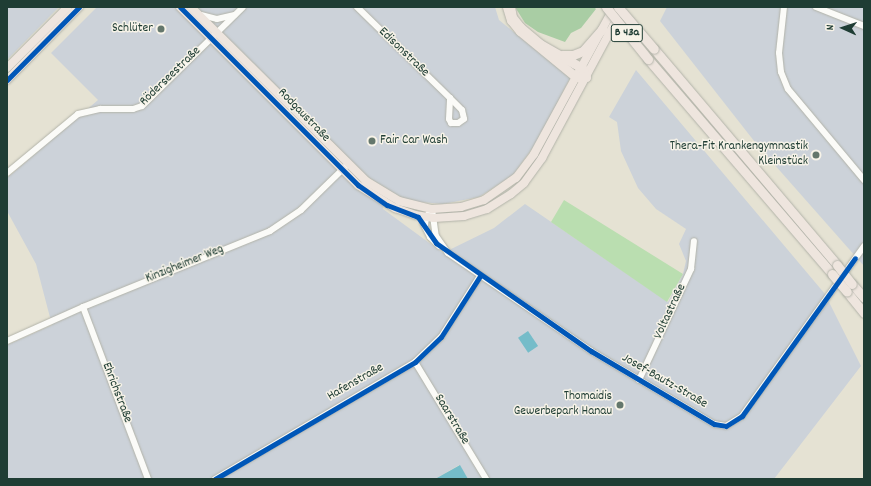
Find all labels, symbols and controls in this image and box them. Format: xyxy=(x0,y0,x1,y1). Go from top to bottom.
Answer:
north arrow xyxy=(823,8,863,48)
place label: Schlüter xyxy=(112,21,153,37)
road number: B 43a xyxy=(610,23,644,43)
marker: Schlüter xyxy=(156,24,166,34)
text: N xyxy=(823,24,839,31)
street label: Edisonstraße xyxy=(374,25,432,81)
street label: Röderseestraße xyxy=(137,44,205,110)
street label: Rodgaustraße xyxy=(274,86,332,146)
place label: Fair Car Wash xyxy=(380,133,447,149)
marker: Fair Car Wash xyxy=(367,136,377,146)
place label: Thera-Fit Krankengymnastik Kleinstück xyxy=(670,140,808,171)
marker: Thera-Fit Krankengymnastik Kleinstück xyxy=(811,150,821,160)
street label: Kinzigheimer Weg xyxy=(144,242,226,288)
street label: Voltastraße xyxy=(651,282,691,342)
street label: Josef-Bautz-Straße xyxy=(618,351,710,413)
street label: Ehrichstraße xyxy=(97,361,135,425)
street label: Hafenstraße xyxy=(325,361,387,405)
place label: Thomaidis Gewerbepark Hanau xyxy=(514,390,612,421)
street label: Saarstraße xyxy=(430,392,472,448)
marker: Thomaidis Gewerbepark Hanau xyxy=(615,400,625,410)

